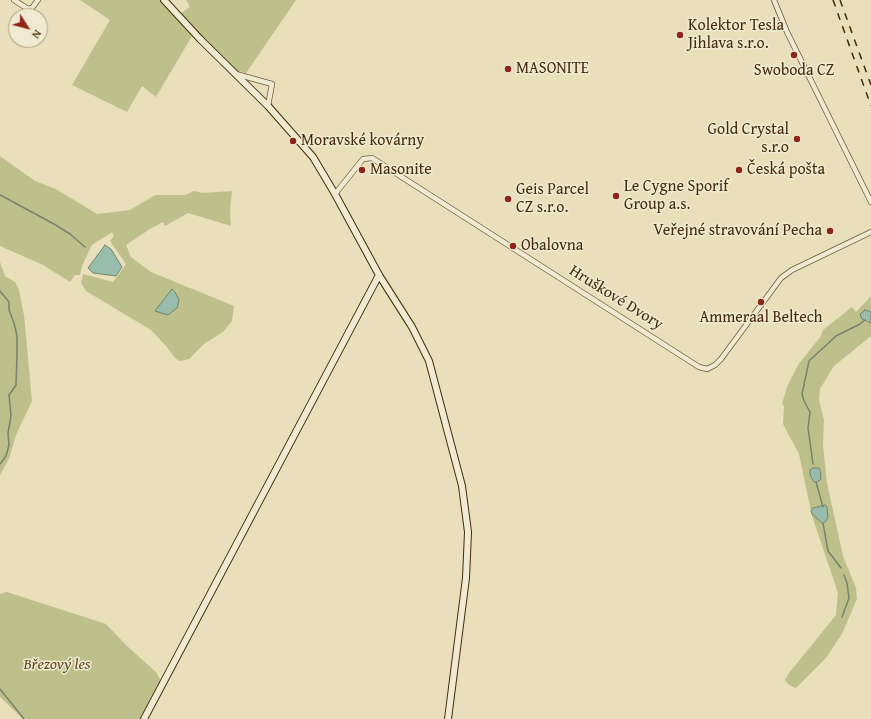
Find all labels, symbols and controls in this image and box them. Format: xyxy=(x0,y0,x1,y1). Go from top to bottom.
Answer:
north arrow xyxy=(8,8,48,48)
place label: Kolektor Tesla Jihlava s.r.o. xyxy=(688,16,784,54)
text: N xyxy=(28,27,46,42)
marker: Kolektor Tesla Jihlava s.r.o. xyxy=(675,30,685,40)
marker: Swoboda CZ xyxy=(789,50,799,60)
place label: MASONITE xyxy=(516,59,589,79)
place label: Swoboda CZ xyxy=(754,61,834,81)
marker: MASONITE xyxy=(503,64,513,74)
place label: Gold Crystal s.r.o xyxy=(708,120,789,158)
place label: Moravské kovárny xyxy=(301,131,424,151)
marker: Gold Crystal s.r.o xyxy=(792,134,802,144)
marker: Moravské kovárny xyxy=(288,136,298,146)
place label: Masonite xyxy=(370,160,432,180)
place label: Česká pošta xyxy=(747,160,825,180)
marker: Masonite xyxy=(357,165,367,175)
marker: Česká pošta xyxy=(734,165,744,175)
place label: Le Cygne Sporif Group a.s. xyxy=(624,177,728,215)
place label: Geis Parcel CZ s.r.o. xyxy=(516,180,589,218)
marker: Le Cygne Sporif Group a.s. xyxy=(611,191,621,201)
marker: Geis Parcel CZ s.r.o. xyxy=(503,194,513,204)
place label: Veřejné stravování Pecha xyxy=(653,221,822,241)
marker: Veřejné stravování Pecha xyxy=(825,226,835,236)
place label: Obalovna xyxy=(521,236,583,256)
marker: Obalovna xyxy=(508,241,518,251)
street label: Hruškové Dvory xyxy=(566,262,666,334)
marker: Ammeraal Beltech xyxy=(756,297,766,307)
place label: Ammeraal Beltech xyxy=(700,308,822,328)
park label: Březový les xyxy=(23,655,91,675)

